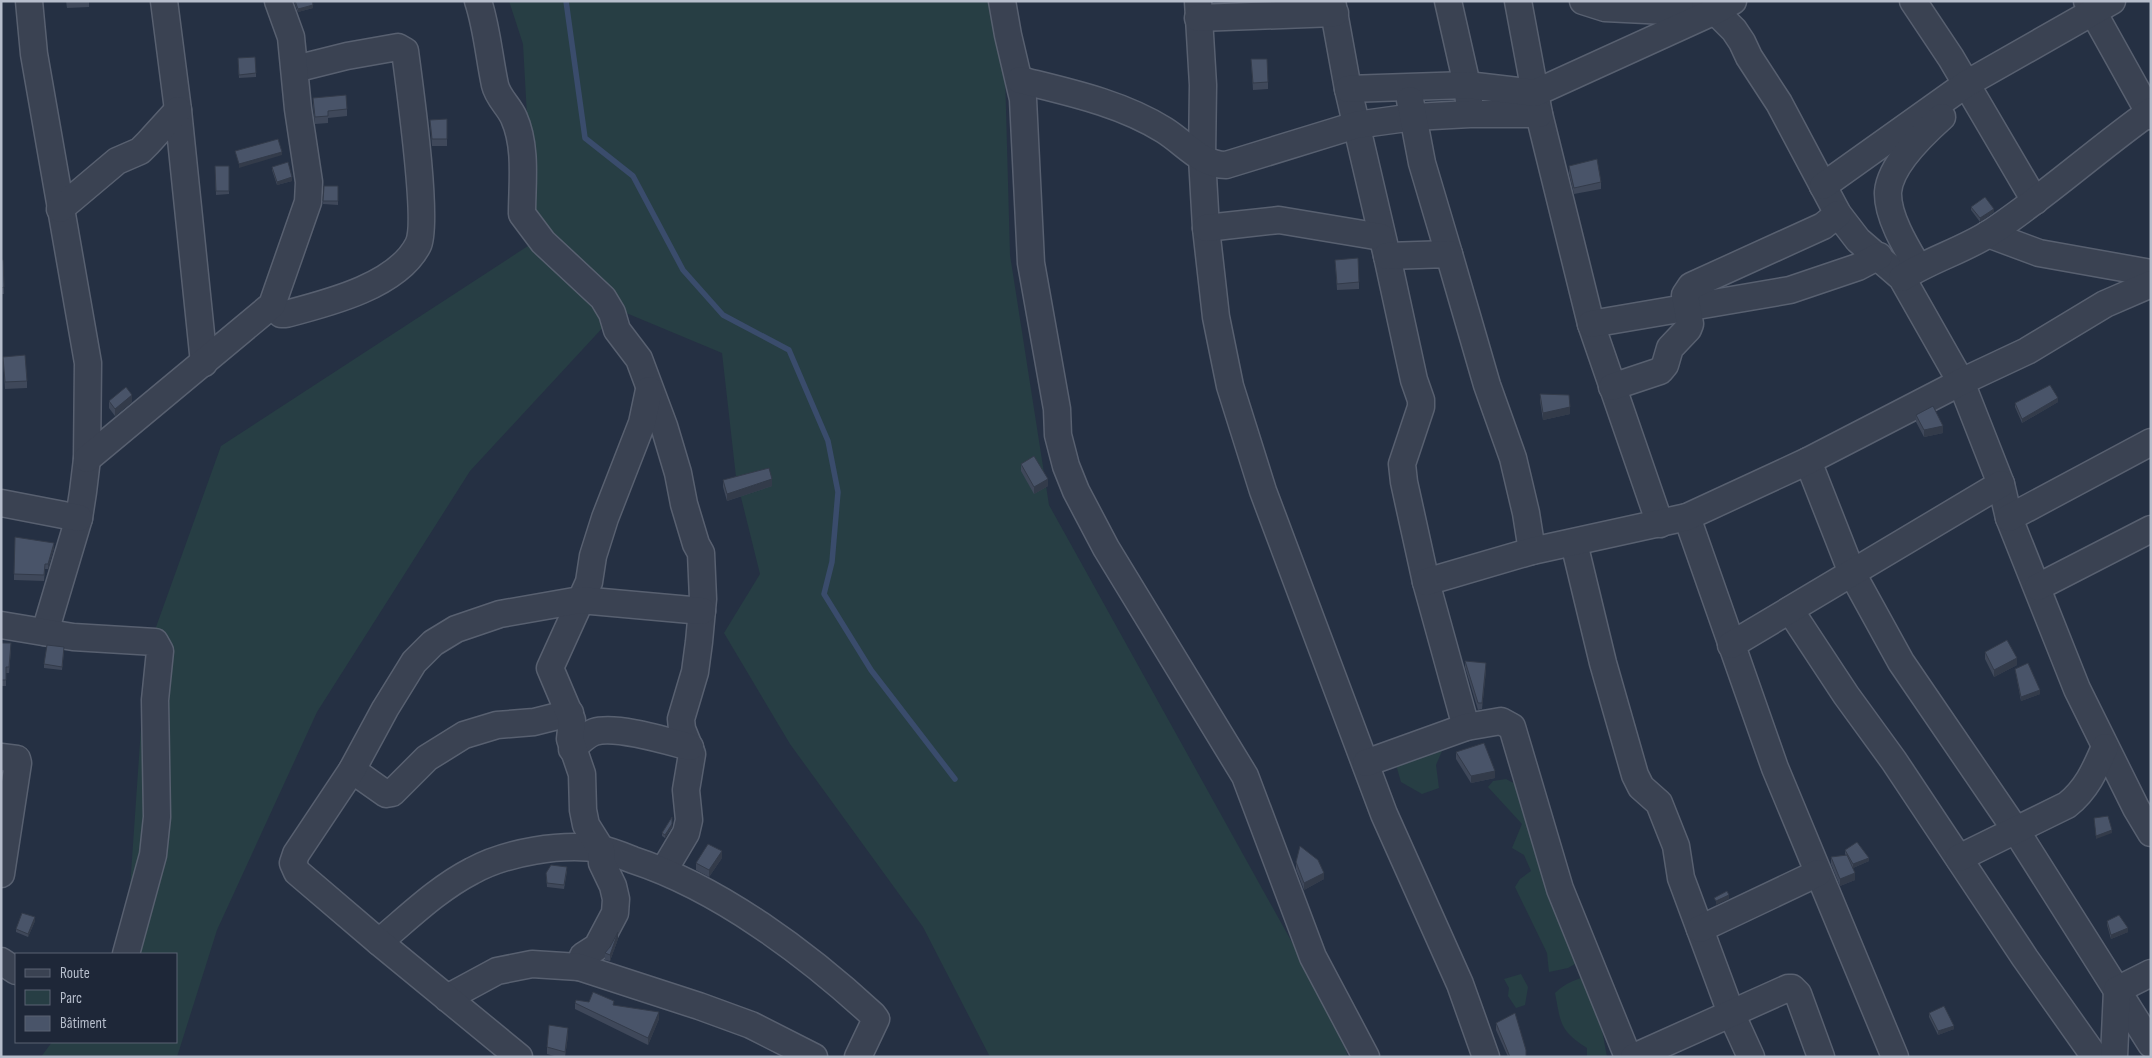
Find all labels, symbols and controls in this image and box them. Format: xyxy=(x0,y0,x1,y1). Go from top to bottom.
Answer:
legend xyxy=(15,953,178,1043)
text: Route xyxy=(60,964,90,983)
text: Parc xyxy=(60,989,82,1008)
text: Bâtiment xyxy=(60,1014,107,1033)

